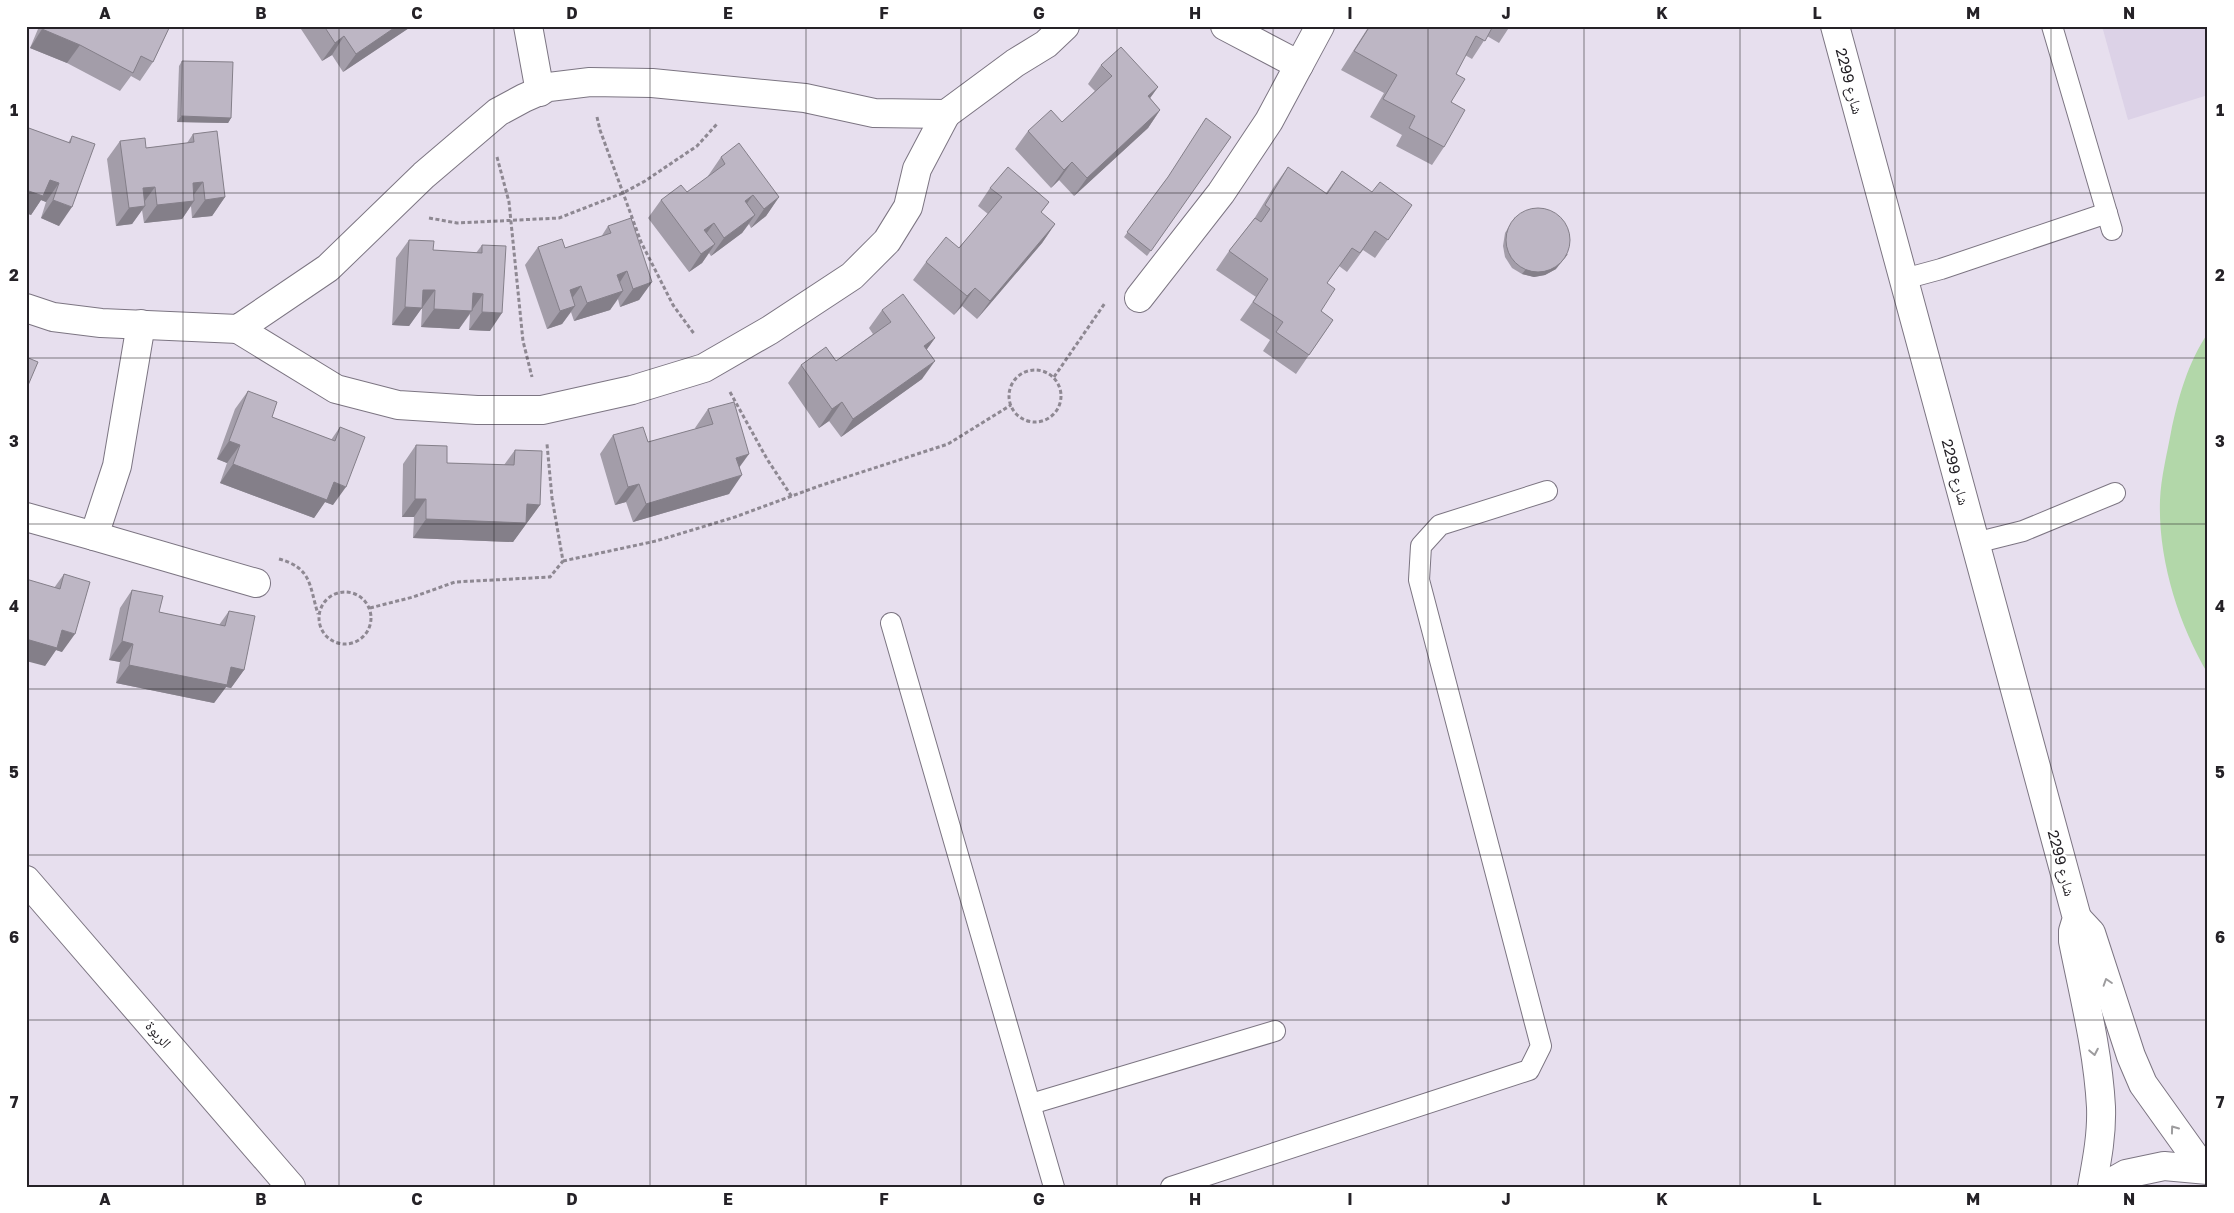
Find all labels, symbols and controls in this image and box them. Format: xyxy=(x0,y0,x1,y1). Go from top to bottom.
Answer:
text: A xyxy=(99,3,111,23)
text: B xyxy=(255,3,267,23)
text: C xyxy=(411,3,423,23)
text: D xyxy=(566,3,578,23)
text: E xyxy=(723,3,733,23)
text: F xyxy=(879,3,889,23)
text: G xyxy=(1033,3,1045,23)
text: H xyxy=(1189,3,1201,23)
text: I xyxy=(1347,3,1353,23)
text: J xyxy=(1501,3,1511,23)
text: K xyxy=(1656,3,1668,23)
text: L xyxy=(1812,3,1822,23)
text: M xyxy=(1966,3,1980,23)
text: N xyxy=(2123,3,2135,23)
street label: شارع 2299 xyxy=(1831,46,1868,117)
text: 1 xyxy=(10,100,18,120)
text: 1 xyxy=(2216,100,2224,120)
text: 2 xyxy=(9,265,19,285)
text: 2 xyxy=(2215,265,2225,285)
text: 3 xyxy=(9,431,19,451)
text: 3 xyxy=(2215,431,2225,451)
street label: شارع 2299 xyxy=(1937,437,1974,508)
text: 4 xyxy=(9,596,19,616)
text: 4 xyxy=(2215,596,2225,616)
text: 5 xyxy=(9,762,19,782)
text: 5 xyxy=(2215,762,2225,782)
street label: شارع 2299 xyxy=(2043,828,2080,899)
text: 6 xyxy=(9,927,19,947)
text: 6 xyxy=(2215,927,2225,947)
one-way arrow xyxy=(2102,979,2112,987)
street label: الربوة xyxy=(142,1017,176,1052)
one-way arrow xyxy=(2089,1047,2099,1056)
text: 7 xyxy=(10,1092,19,1112)
text: 7 xyxy=(2216,1092,2225,1112)
one-way arrow xyxy=(2171,1125,2180,1135)
text: A xyxy=(99,1189,111,1209)
text: B xyxy=(255,1189,267,1209)
text: C xyxy=(411,1189,423,1209)
text: D xyxy=(566,1189,578,1209)
text: E xyxy=(723,1189,733,1209)
text: F xyxy=(879,1189,889,1209)
text: G xyxy=(1033,1189,1045,1209)
text: H xyxy=(1189,1189,1201,1209)
text: I xyxy=(1347,1189,1353,1209)
text: J xyxy=(1501,1189,1511,1209)
text: K xyxy=(1656,1189,1668,1209)
text: L xyxy=(1812,1189,1822,1209)
text: M xyxy=(1966,1189,1980,1209)
text: N xyxy=(2123,1189,2135,1209)

